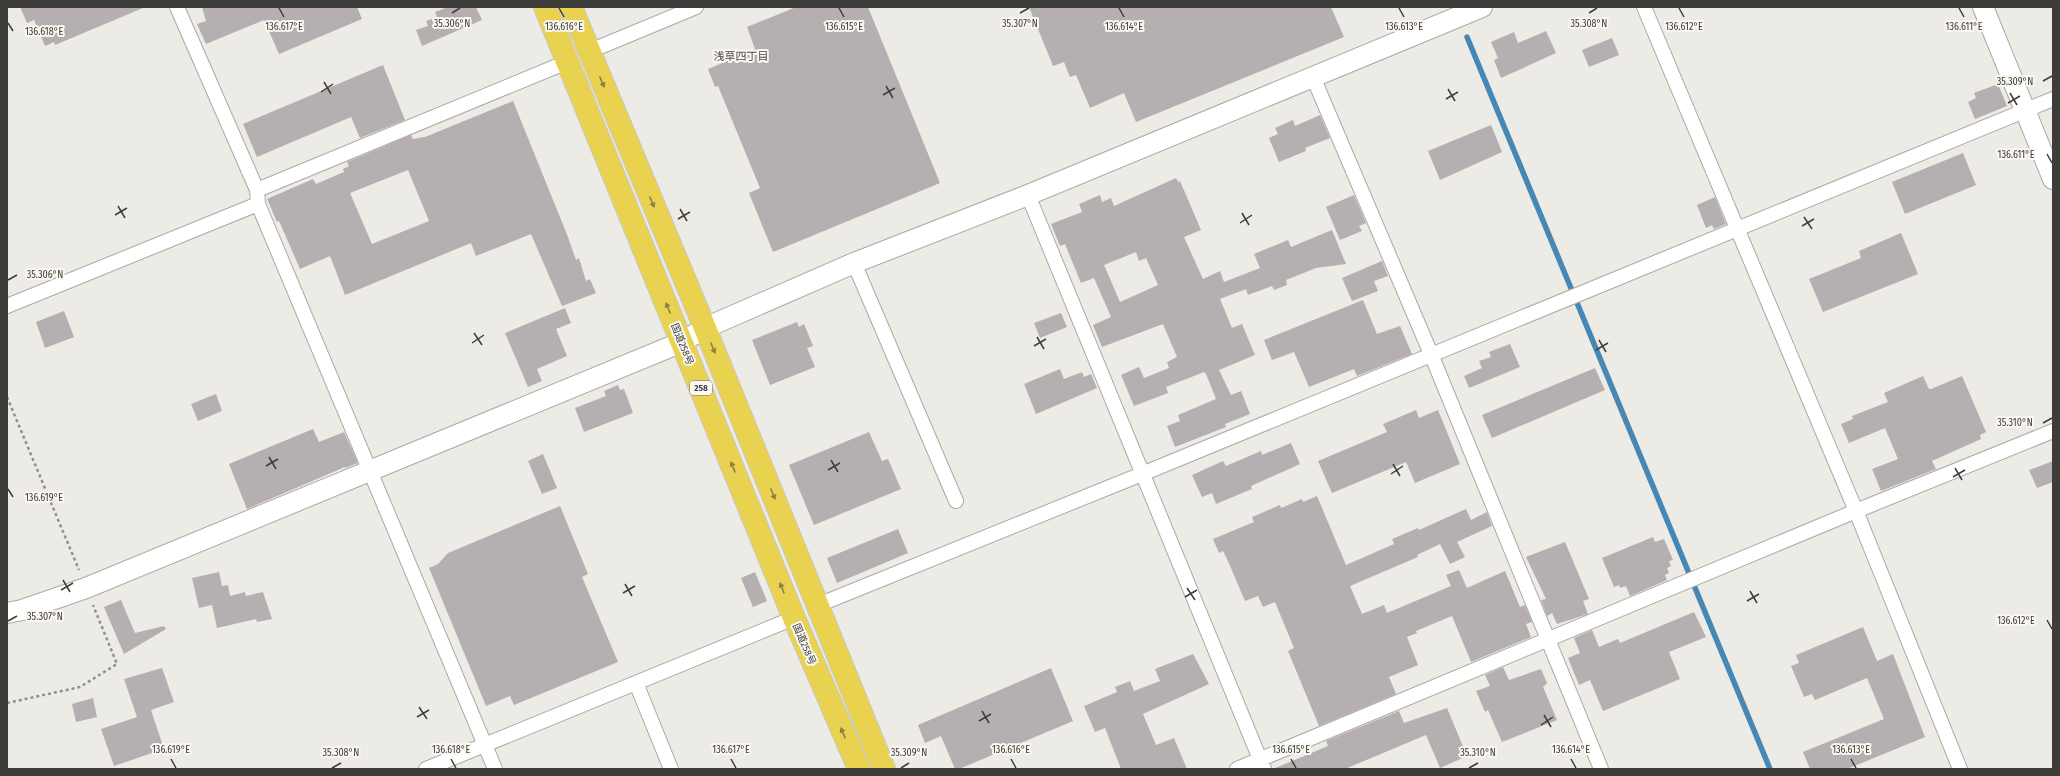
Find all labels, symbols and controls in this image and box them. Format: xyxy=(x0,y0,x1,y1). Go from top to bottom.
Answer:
text: 35.306°N xyxy=(434,18,470,30)
text: 35.307°N xyxy=(1002,18,1038,30)
text: 35.308°N xyxy=(1571,18,1607,30)
text: 136.617°E xyxy=(265,21,303,33)
text: 136.616°E xyxy=(545,21,583,33)
text: 136.615°E xyxy=(825,21,863,33)
text: 136.614°E xyxy=(1105,21,1143,33)
text: 136.613°E xyxy=(1385,21,1423,33)
text: 136.612°E xyxy=(1665,21,1703,33)
text: 136.611°E xyxy=(1946,21,1983,33)
text: 136.618°E xyxy=(25,26,63,38)
district label: 浅草四丁目 xyxy=(714,50,769,63)
one-way arrow xyxy=(600,76,606,88)
text: 35.309°N xyxy=(1997,76,2033,88)
text: 136.611°E xyxy=(1998,149,2035,161)
one-way arrow xyxy=(649,196,655,207)
text: 35.306°N xyxy=(27,269,63,281)
one-way arrow xyxy=(665,302,671,313)
street label: 国道258号 xyxy=(668,322,696,367)
one-way arrow xyxy=(710,342,716,354)
road number: 258 xyxy=(690,381,712,395)
text: 35.310°N xyxy=(1997,417,2033,429)
one-way arrow xyxy=(729,461,735,473)
one-way arrow xyxy=(769,488,776,500)
text: 136.619°E xyxy=(25,492,63,504)
one-way arrow xyxy=(778,581,784,593)
text: 35.307°N xyxy=(27,611,63,623)
text: 136.612°E xyxy=(1997,615,2035,627)
street label: 国道258号 xyxy=(790,622,818,667)
one-way arrow xyxy=(840,728,846,739)
text: 136.619°E xyxy=(152,744,190,756)
text: 136.618°E xyxy=(432,744,470,756)
text: 136.617°E xyxy=(712,744,750,756)
text: 136.616°E xyxy=(992,744,1030,756)
text: 136.615°E xyxy=(1272,744,1310,756)
text: 136.614°E xyxy=(1552,744,1590,756)
text: 136.613°E xyxy=(1832,744,1870,756)
text: 35.308°N xyxy=(323,747,359,759)
text: 35.309°N xyxy=(891,747,927,759)
text: 35.310°N xyxy=(1460,747,1496,759)

